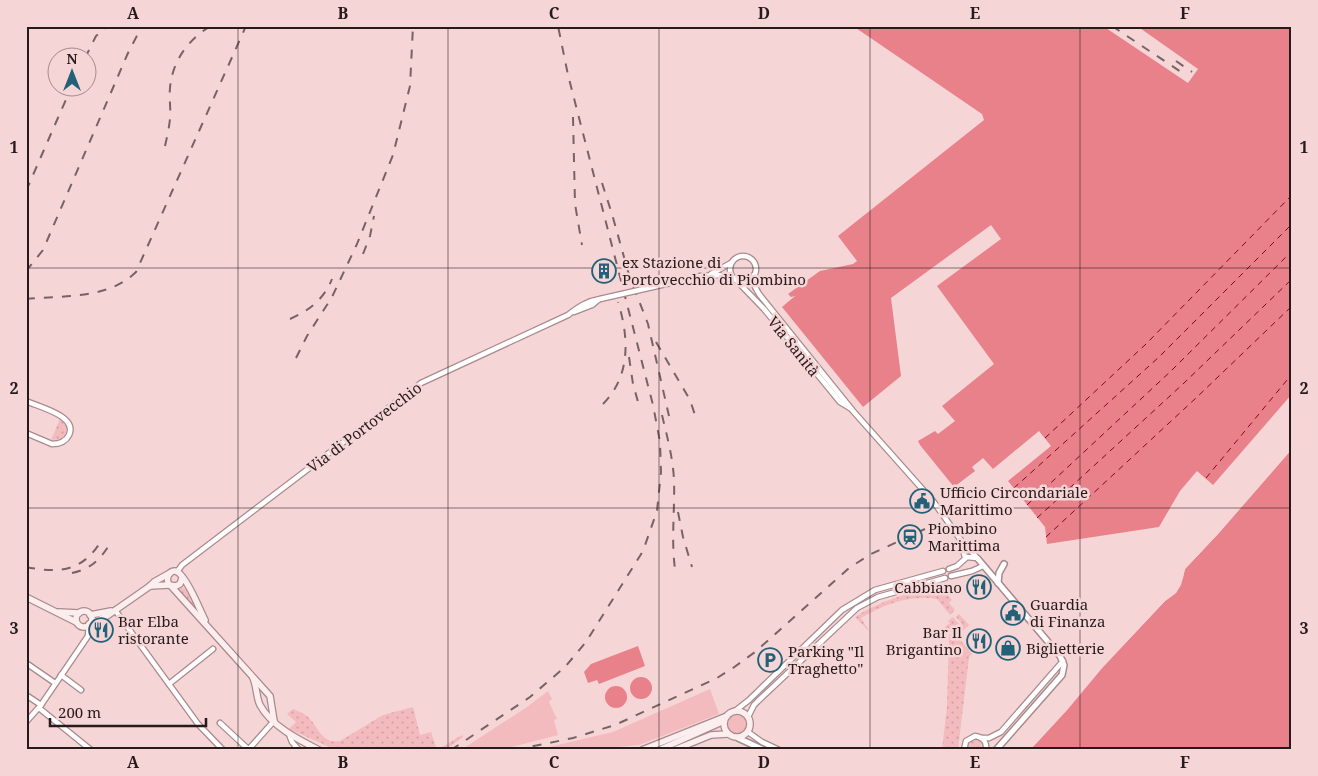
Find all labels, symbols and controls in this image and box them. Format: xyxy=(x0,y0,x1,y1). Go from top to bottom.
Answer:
text: A xyxy=(127,2,140,24)
text: B xyxy=(338,2,349,24)
text: C xyxy=(549,2,560,24)
text: D xyxy=(758,2,770,24)
text: E xyxy=(970,2,980,24)
text: F xyxy=(1180,2,1190,24)
north arrow xyxy=(48,48,98,98)
text: N xyxy=(66,49,78,68)
text: 1 xyxy=(9,136,19,158)
text: 1 xyxy=(1299,136,1309,158)
place label: ex Stazione di Portovecchio di Piombino xyxy=(622,252,806,289)
building icon: ex Stazione di Portovecchio di Piombino xyxy=(591,258,617,284)
street label: Via Sanità xyxy=(764,312,824,380)
text: 2 xyxy=(9,377,19,399)
street label: Via di Portovecchio xyxy=(303,377,425,477)
text: 2 xyxy=(1299,377,1309,399)
place label: Ufficio Circondariale Marittimo xyxy=(940,482,1088,519)
public building icon: Ufficio Circondariale Marittimo xyxy=(909,488,935,514)
place label: Piombino Marittima xyxy=(928,518,1000,555)
station icon: Piombino Marittima xyxy=(897,524,923,550)
restaurant icon: Cabbiano xyxy=(966,574,992,600)
place label: Cabbiano xyxy=(894,577,962,597)
place label: Guardia di Finanza xyxy=(1030,594,1105,631)
public building icon: Guardia di Finanza xyxy=(1000,600,1026,626)
place label: Bar Elba ristorante xyxy=(118,611,189,648)
text: 3 xyxy=(9,617,19,639)
restaurant icon: Bar Elba ristorante xyxy=(88,617,114,643)
text: 3 xyxy=(1299,617,1309,639)
place label: Bar Il Brigantino xyxy=(886,622,962,659)
restaurant icon: Bar Il Brigantino xyxy=(966,628,992,654)
shop icon: Biglietterie xyxy=(995,635,1021,661)
place label: Biglietterie xyxy=(1026,638,1105,658)
place label: Parking "Il Traghetto" xyxy=(788,641,864,678)
parking icon: Parking "Il Traghetto" xyxy=(757,647,783,673)
scale bar xyxy=(50,696,206,728)
text: 200 m xyxy=(58,702,101,722)
text: A xyxy=(127,751,140,773)
text: B xyxy=(338,751,349,773)
text: C xyxy=(549,751,560,773)
text: D xyxy=(758,751,770,773)
text: E xyxy=(970,751,980,773)
text: F xyxy=(1180,751,1190,773)

